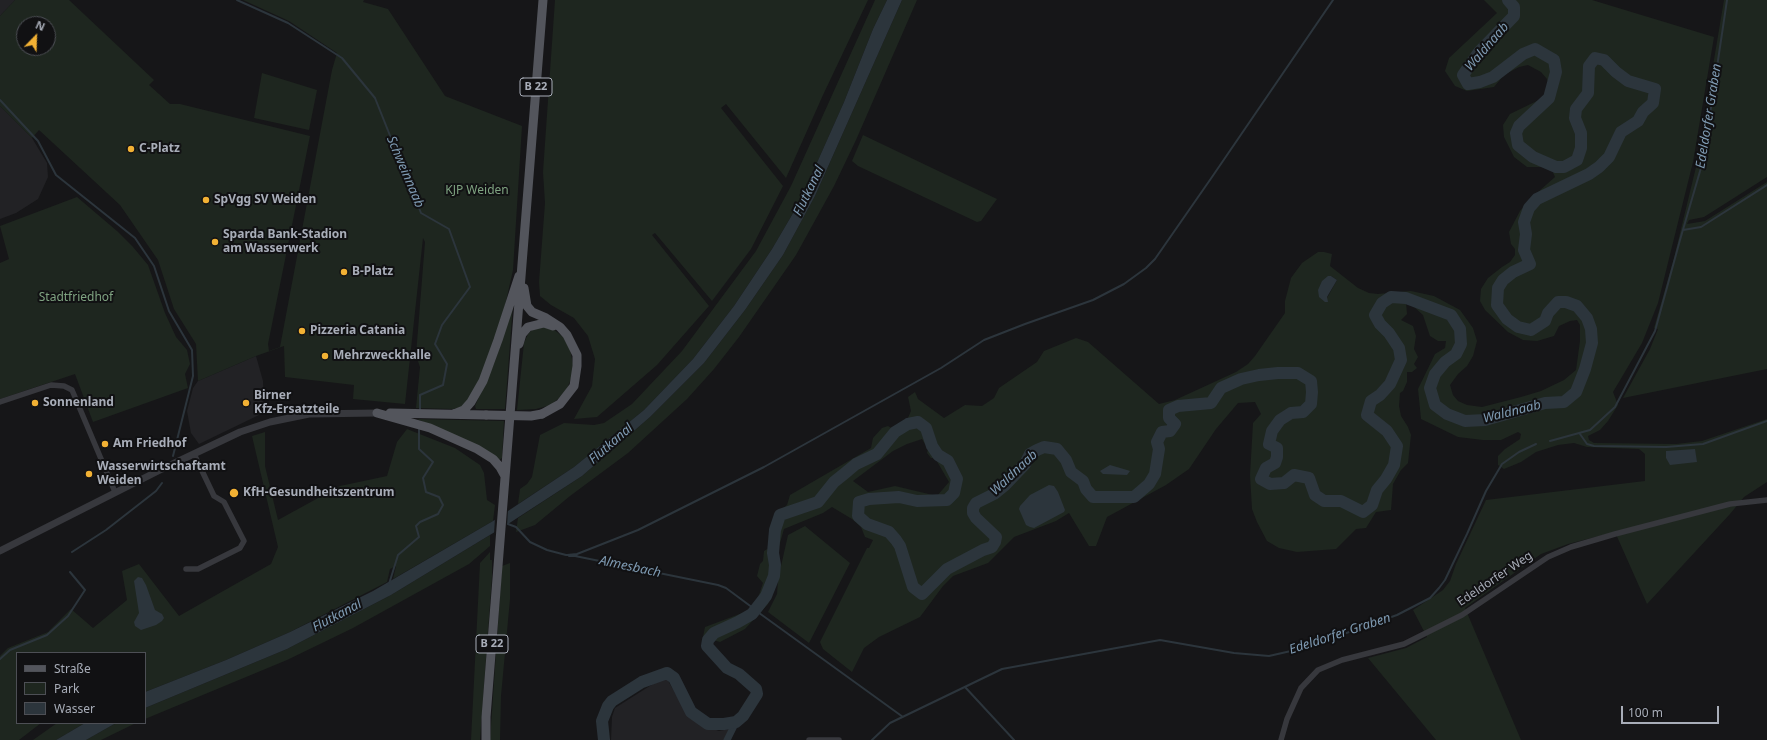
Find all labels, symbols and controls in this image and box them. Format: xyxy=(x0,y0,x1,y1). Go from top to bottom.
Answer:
north arrow xyxy=(16,16,56,56)
text: N xyxy=(33,17,48,34)
water label: Waldnaab xyxy=(1462,20,1512,74)
water label: Edeldorfer Graben xyxy=(1693,62,1725,170)
road number: B 22 xyxy=(520,78,552,96)
water label: Schweinnaab xyxy=(383,134,427,210)
place label: C-Platz xyxy=(139,142,180,156)
marker: C-Platz xyxy=(126,144,136,154)
water label: Flutkanal xyxy=(790,164,828,218)
park label: KJP Weiden xyxy=(445,184,509,198)
place label: SpVgg SV Weiden xyxy=(214,193,316,207)
marker: SpVgg SV Weiden xyxy=(201,195,211,205)
place label: Sparda Bank-Stadion am Wasserwerk xyxy=(223,228,347,256)
marker: Sparda Bank-Stadion am Wasserwerk xyxy=(210,237,220,247)
place label: B-Platz xyxy=(352,265,393,279)
marker: B-Platz xyxy=(339,267,349,277)
park label: Stadtfriedhof xyxy=(39,291,113,305)
place label: Pizzeria Catania xyxy=(310,324,405,338)
marker: Pizzeria Catania xyxy=(297,326,307,336)
place label: Mehrzweckhalle xyxy=(333,349,431,363)
marker: Mehrzweckhalle xyxy=(320,351,330,361)
place label: Birner Kfz-Ersatzteile xyxy=(254,389,339,417)
place label: Sonnenland xyxy=(43,396,114,410)
water label: Waldnaab xyxy=(1482,397,1542,427)
marker: Sonnenland xyxy=(30,398,40,408)
marker: Birner Kfz-Ersatzteile xyxy=(241,398,251,408)
water label: Flutkanal xyxy=(586,421,636,467)
place label: Am Friedhof xyxy=(113,437,186,451)
marker: Am Friedhof xyxy=(100,439,110,449)
water label: Waldnaab xyxy=(987,447,1041,499)
place label: Wasserwirtschaftamt Weiden xyxy=(97,460,226,488)
marker: Wasserwirtschaftamt Weiden xyxy=(84,469,94,479)
place label: KfH-Gesundheitszentrum xyxy=(243,486,394,500)
marker: KfH-Gesundheitszentrum xyxy=(228,487,240,499)
street label: Edeldorfer Weg xyxy=(1455,549,1535,609)
water label: Almesbach xyxy=(598,553,662,581)
water label: Flutkanal xyxy=(310,597,364,635)
water label: Edeldorfer Graben xyxy=(1287,610,1393,658)
road number: B 22 xyxy=(476,635,508,653)
legend xyxy=(16,652,146,724)
text: Straße xyxy=(54,660,91,677)
text: Park xyxy=(54,680,79,697)
scale bar xyxy=(1623,698,1721,724)
text: Wasser xyxy=(54,700,95,717)
text: 100 m xyxy=(1628,704,1663,721)

